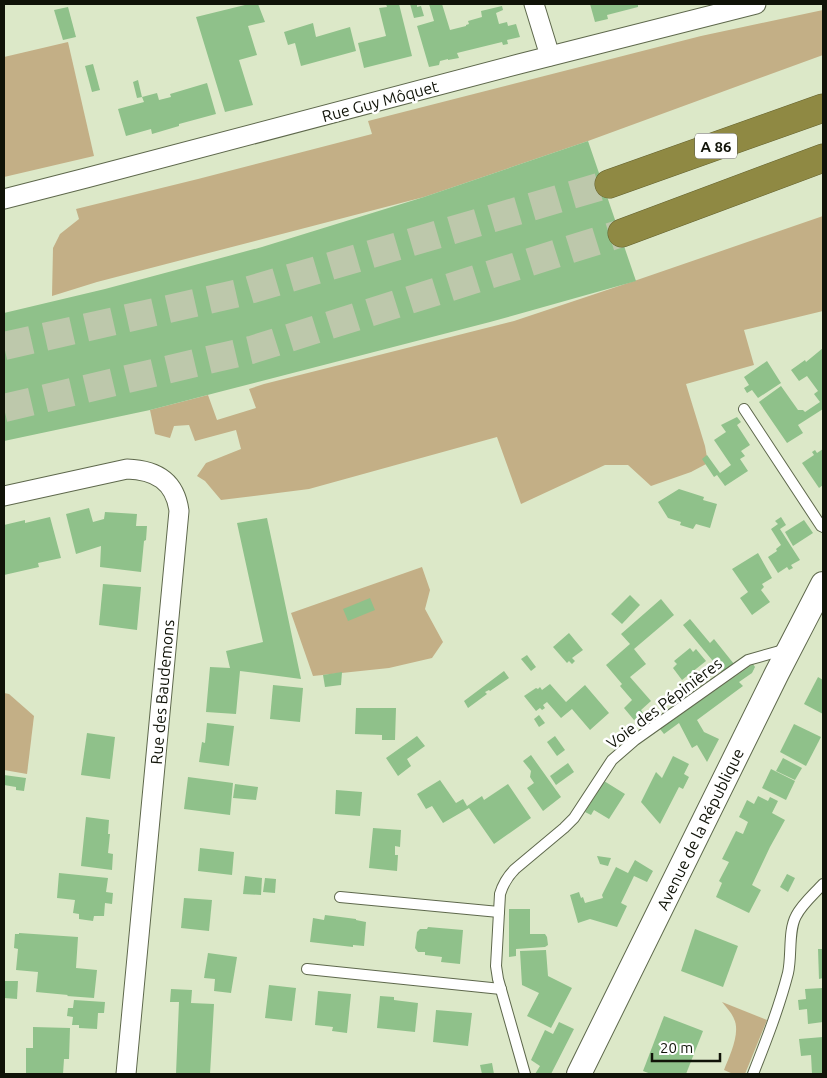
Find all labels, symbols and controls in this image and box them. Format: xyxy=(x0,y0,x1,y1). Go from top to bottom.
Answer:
street label: Rue Guy Môquet xyxy=(320,77,441,125)
road number: A 86 xyxy=(695,134,737,158)
street label: Rue des Baudemons xyxy=(147,619,177,765)
street label: Voie des Pépinières xyxy=(603,654,725,752)
street label: Avenue de la République xyxy=(653,745,747,913)
scale bar xyxy=(652,1030,720,1062)
text: 20 m xyxy=(660,1039,693,1056)

